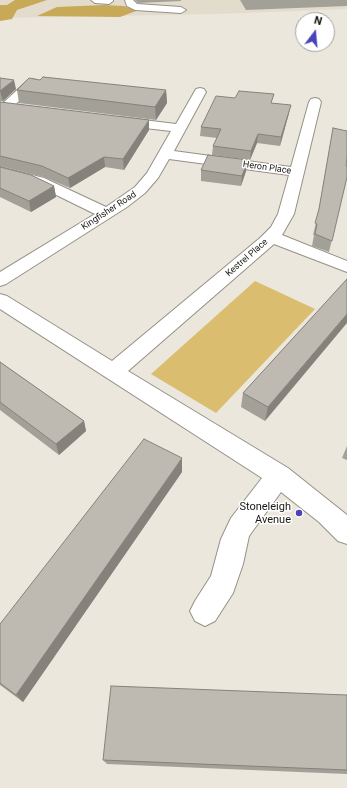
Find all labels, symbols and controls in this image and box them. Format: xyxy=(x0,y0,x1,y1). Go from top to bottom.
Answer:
north arrow xyxy=(295,12,335,52)
text: N xyxy=(313,14,324,28)
street label: Heron Place xyxy=(242,159,292,177)
street label: Kingfisher Road xyxy=(80,189,138,233)
street label: Kestrel Place xyxy=(224,237,270,279)
place label: Stoneleigh Avenue xyxy=(239,500,291,526)
marker: Stoneleigh Avenue xyxy=(294,508,304,518)

